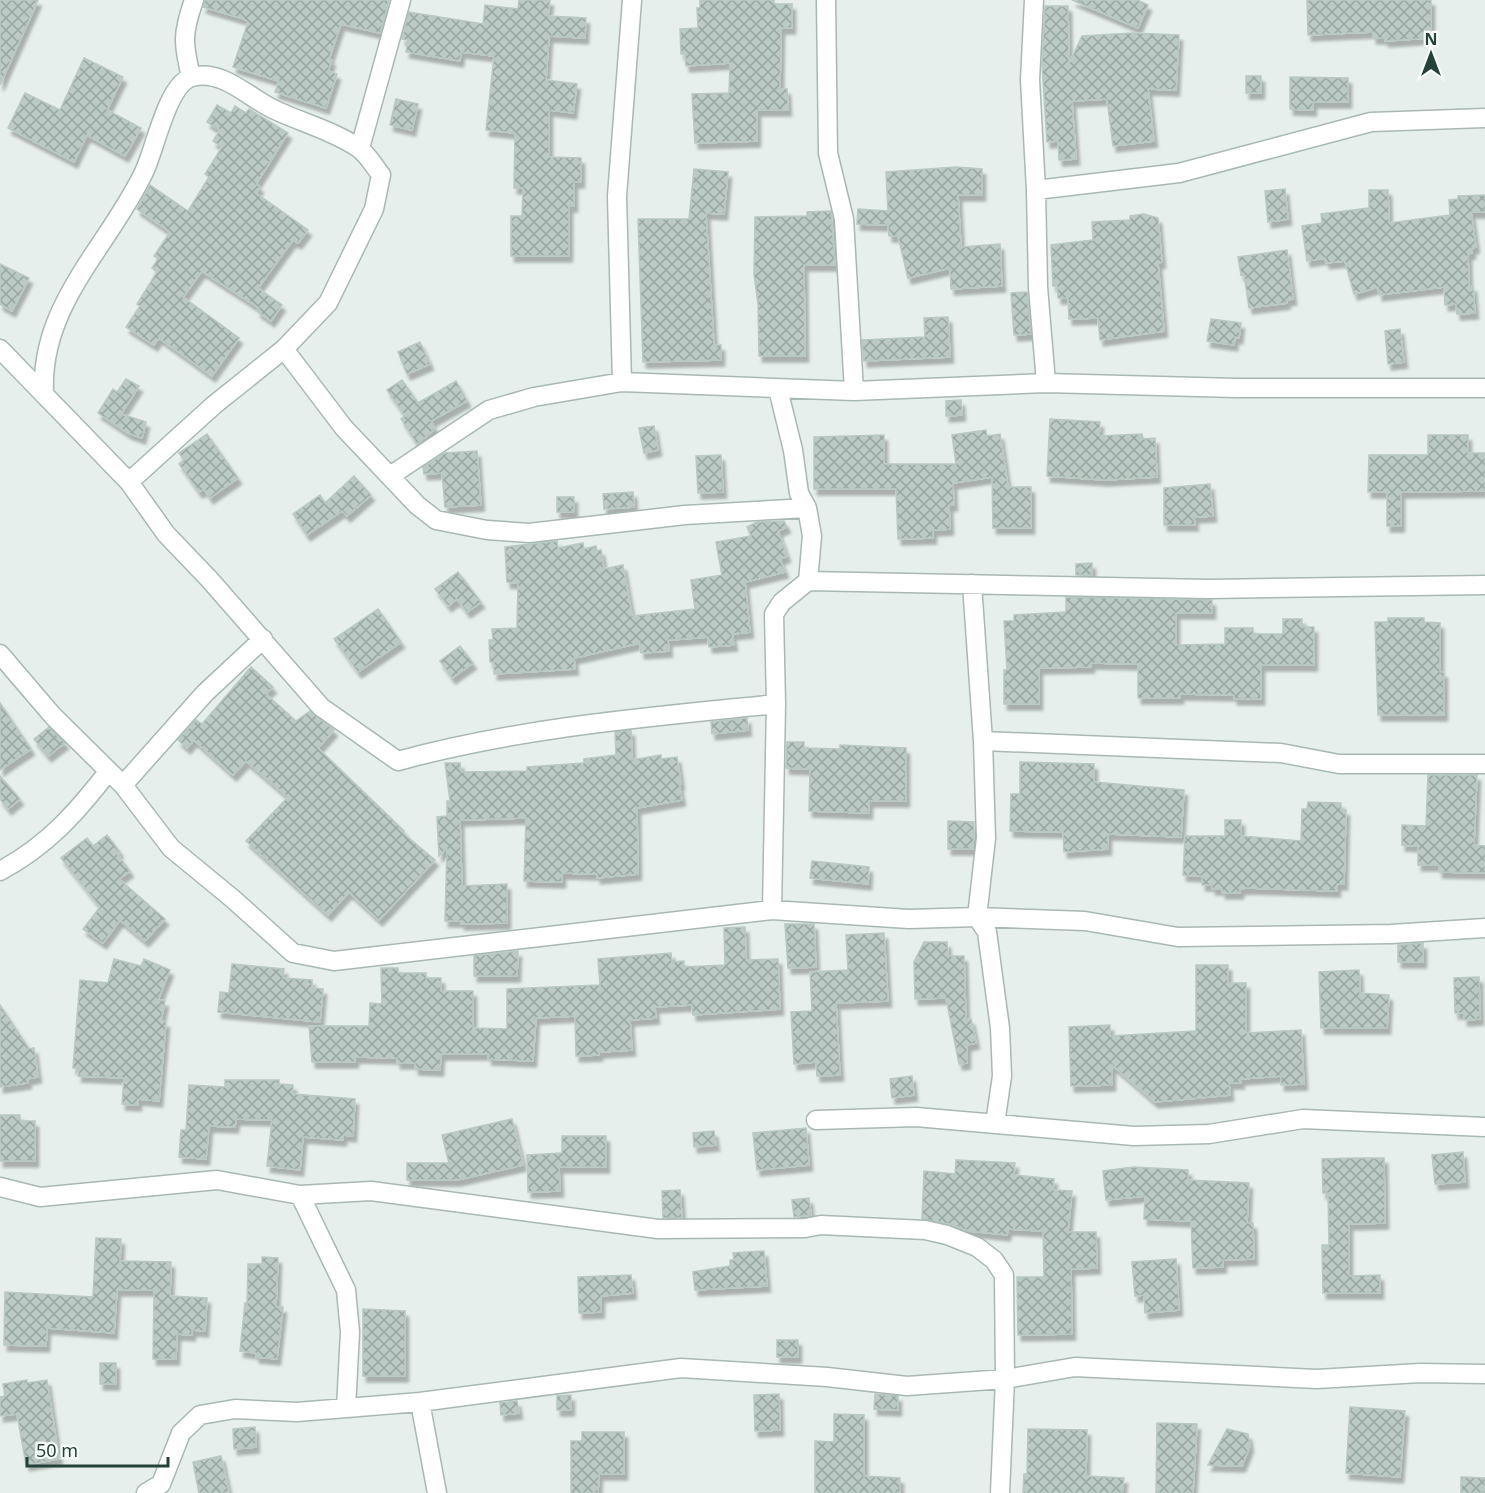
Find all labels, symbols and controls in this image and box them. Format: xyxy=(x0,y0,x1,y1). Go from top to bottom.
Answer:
north arrow xyxy=(1401,24,1461,84)
text: N xyxy=(1424,28,1438,50)
scale bar xyxy=(27,1430,168,1468)
text: 50 m xyxy=(36,1438,78,1462)

